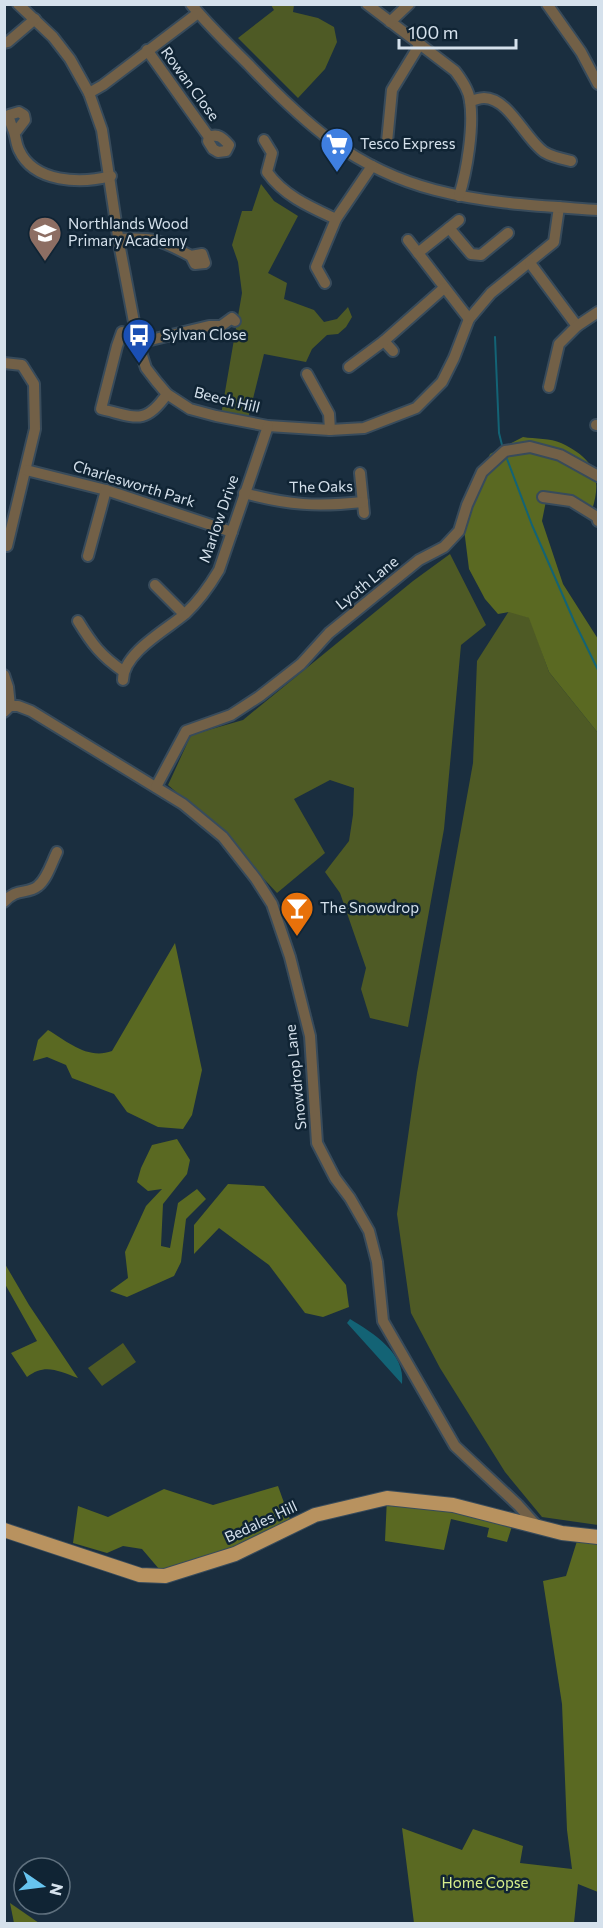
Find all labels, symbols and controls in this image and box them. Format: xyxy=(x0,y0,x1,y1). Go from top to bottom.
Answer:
scale bar xyxy=(399,12,516,50)
text: 100 m xyxy=(408,21,458,43)
street label: Rowan Close xyxy=(158,43,224,124)
supermarket icon: Tesco Express xyxy=(319,126,355,173)
place label: Tesco Express xyxy=(360,134,456,152)
place label: Northlands Wood Primary Academy xyxy=(68,214,188,249)
school or university icon: Northlands Wood Primary Academy xyxy=(27,215,63,262)
bus stop icon: Sylvan Close xyxy=(121,317,157,364)
place label: Sylvan Close xyxy=(162,325,247,343)
street label: Beech Hill xyxy=(192,382,262,416)
street label: Charlesworth Park xyxy=(71,456,198,510)
street label: Marlow Drive xyxy=(195,472,242,565)
street label: The Oaks xyxy=(289,476,353,496)
street label: Lyoth Lane xyxy=(332,552,401,613)
bar icon: The Snowdrop xyxy=(279,890,315,937)
place label: The Snowdrop xyxy=(320,898,419,916)
street label: Snowdrop Lane xyxy=(281,1023,309,1131)
street label: Bedales Hill xyxy=(221,1496,300,1546)
north arrow xyxy=(12,1856,72,1916)
park label: Home Copse xyxy=(442,1873,528,1891)
text: N xyxy=(46,1882,68,1898)

